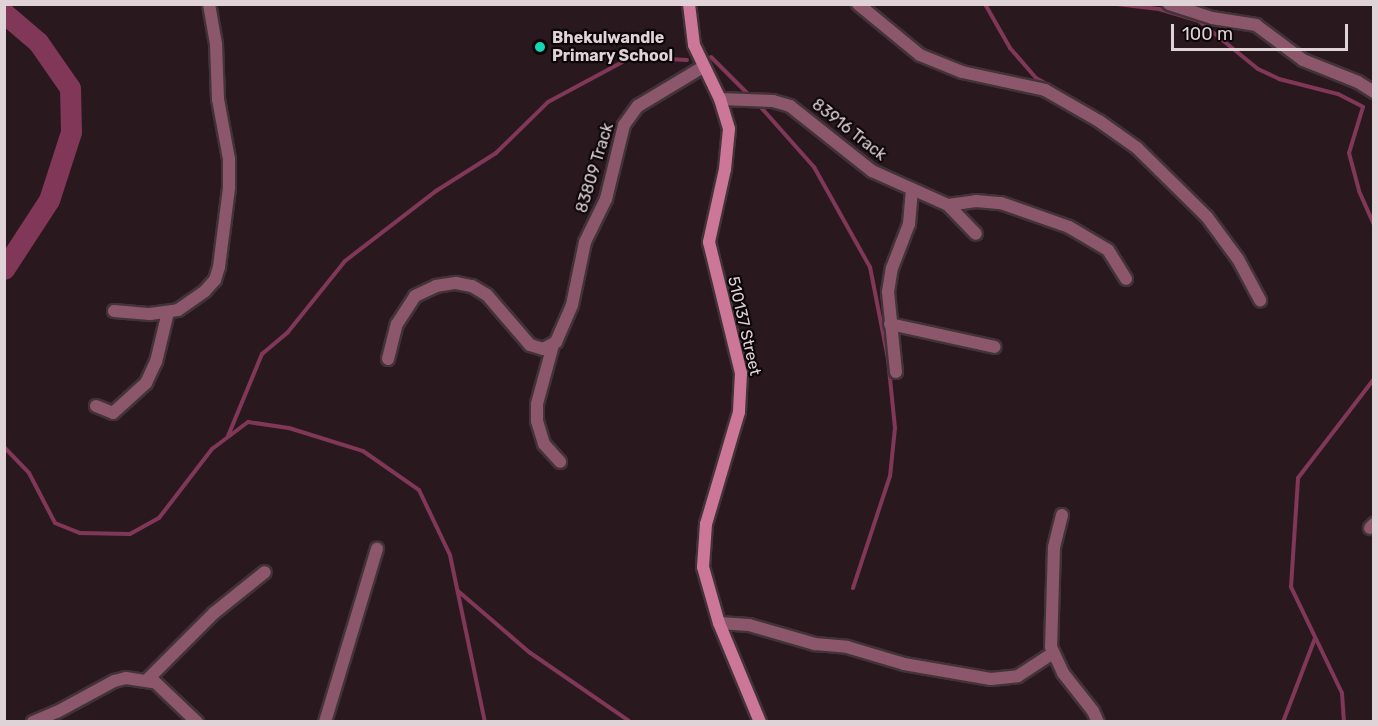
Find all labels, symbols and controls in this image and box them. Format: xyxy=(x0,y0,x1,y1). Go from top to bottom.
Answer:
scale bar xyxy=(1174,12,1351,50)
text: 100 m xyxy=(1182,23,1233,45)
place label: Bhekulwandle Primary School xyxy=(552,28,674,66)
marker: Bhekulwandle Primary School xyxy=(533,40,547,54)
street label: 83916 Track xyxy=(808,95,890,165)
street label: 83809 Track xyxy=(572,121,618,215)
street label: 510137 Street xyxy=(723,275,765,377)

